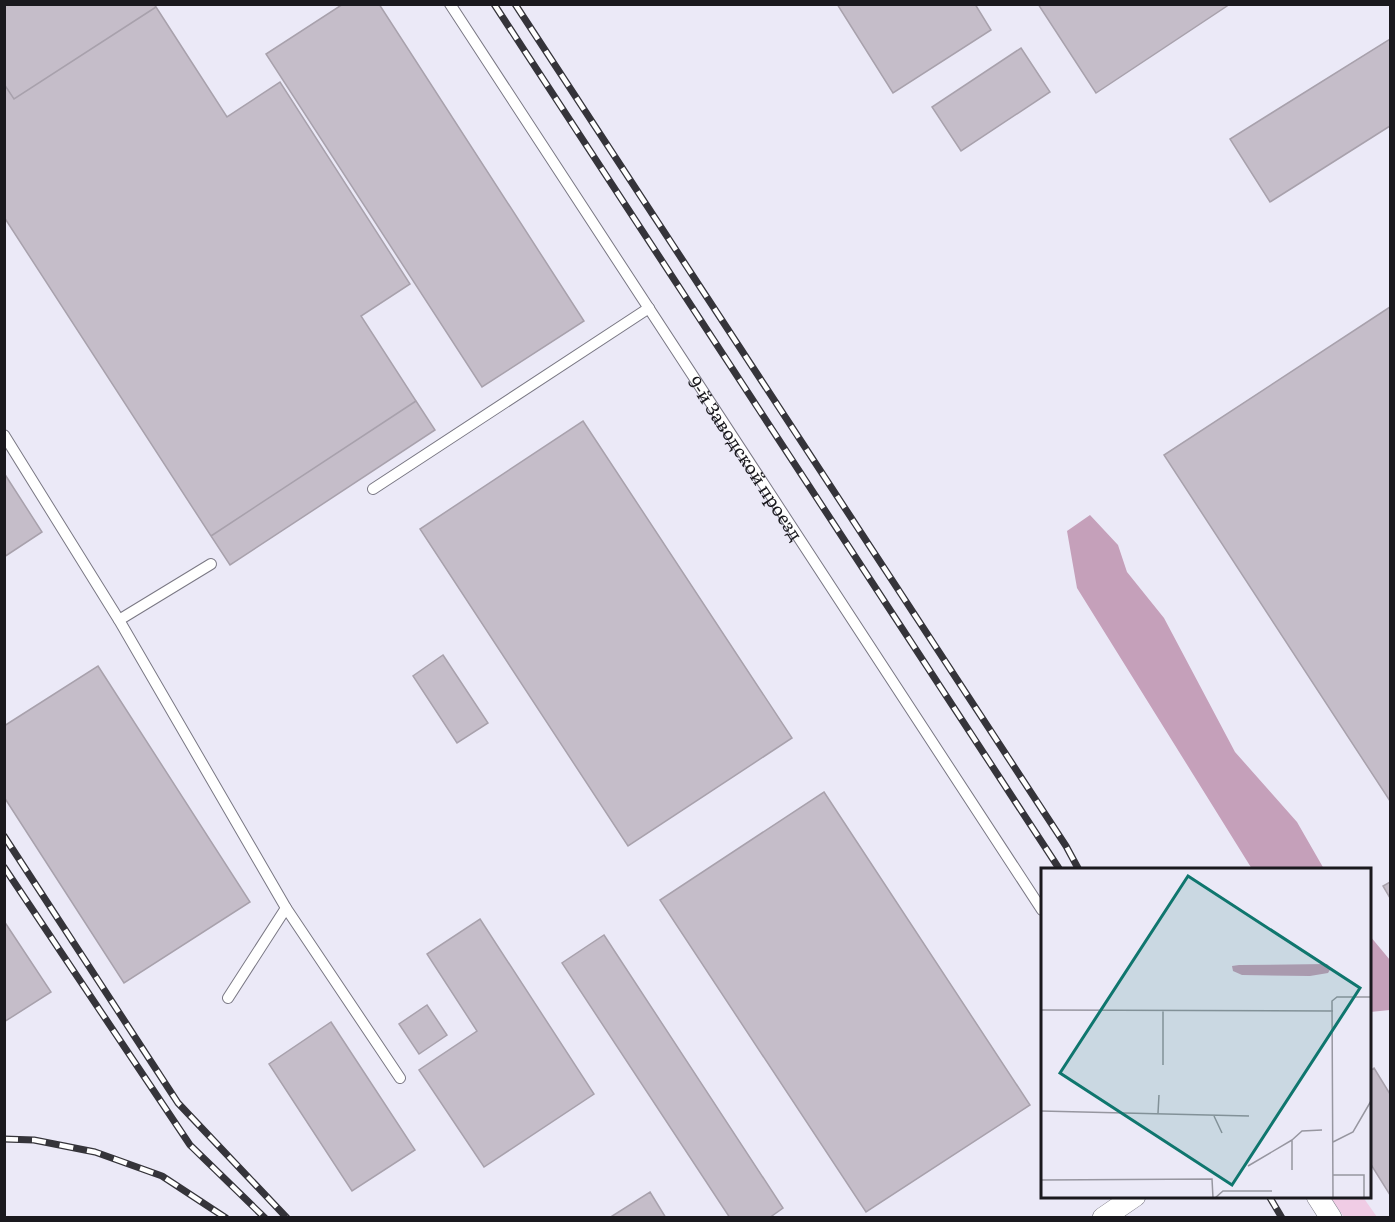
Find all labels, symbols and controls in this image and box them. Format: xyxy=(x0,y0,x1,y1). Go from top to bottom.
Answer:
street label: 9-й Заводской проезд xyxy=(683,370,810,545)
inset map xyxy=(1041,868,1371,1198)

